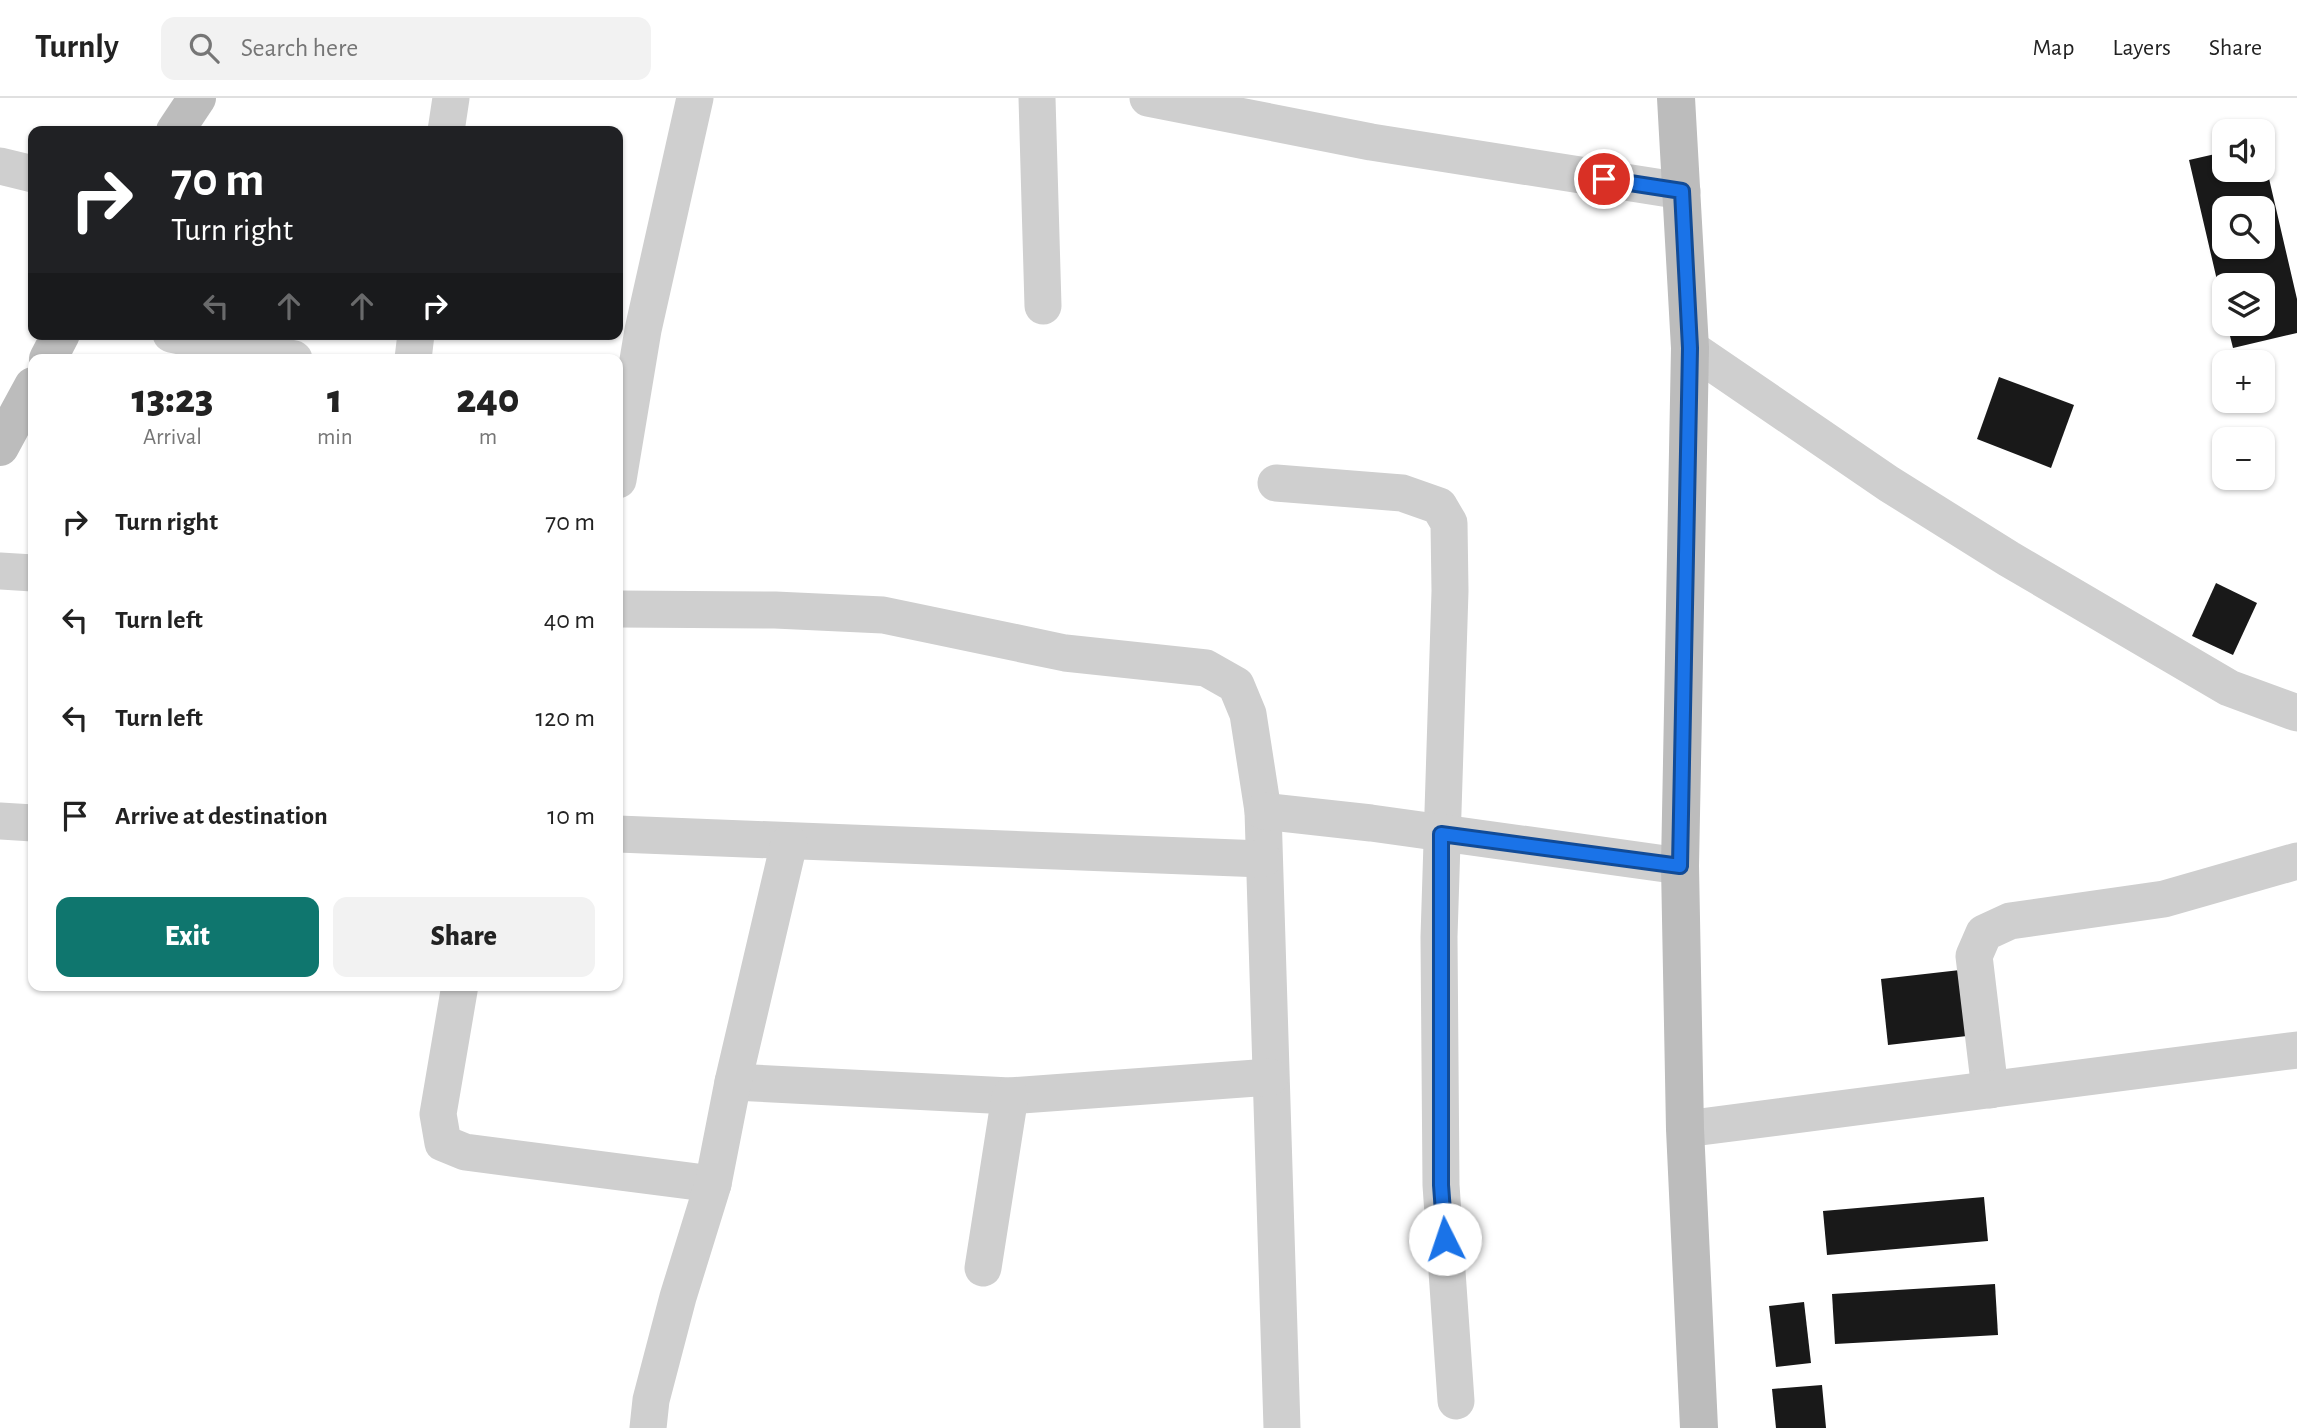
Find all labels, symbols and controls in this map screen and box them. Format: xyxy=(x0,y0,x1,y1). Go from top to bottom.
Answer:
search box xyxy=(161,17,651,80)
icon: search xyxy=(185,29,223,67)
text: Turnly xyxy=(35,31,119,64)
text: Search here xyxy=(241,35,358,61)
text: Map xyxy=(2032,36,2074,60)
text: Layers xyxy=(2112,36,2171,60)
text: Share xyxy=(2209,36,2262,60)
map controls xyxy=(2212,119,2275,490)
button: sound xyxy=(2212,119,2275,182)
pin xyxy=(1574,149,1634,209)
icon: right xyxy=(56,154,147,245)
text: 70 m xyxy=(171,156,265,205)
icon: arrive xyxy=(1585,160,1623,198)
button: search xyxy=(2212,196,2275,259)
text: Turn right xyxy=(171,214,293,246)
button: layers xyxy=(2212,273,2275,336)
icon: left xyxy=(197,287,235,325)
icon: ahead xyxy=(270,287,308,325)
icon: ahead xyxy=(343,287,381,325)
icon: right xyxy=(416,287,454,325)
button: + xyxy=(2212,350,2275,413)
text: 13:23 xyxy=(131,378,214,420)
text: 1 xyxy=(327,378,343,420)
text: 240 xyxy=(456,378,520,420)
text: Arrival xyxy=(143,426,202,449)
text: min xyxy=(317,426,353,449)
text: m xyxy=(479,426,497,449)
button: − xyxy=(2212,427,2275,490)
icon: right xyxy=(56,503,94,541)
text: Turn right xyxy=(115,509,218,535)
text: 70 m xyxy=(545,509,595,535)
icon: left xyxy=(56,601,94,639)
text: Turn left xyxy=(115,607,203,633)
text: 40 m xyxy=(544,607,595,633)
icon: left xyxy=(56,699,94,737)
text: Turn left xyxy=(115,705,203,731)
text: 120 m xyxy=(535,705,595,731)
icon: arrive xyxy=(56,797,94,835)
text: Arrive at destination xyxy=(115,803,328,829)
text: 10 m xyxy=(547,803,595,829)
button: Exit xyxy=(56,897,319,977)
button: Share xyxy=(333,897,595,977)
position arrow xyxy=(1408,1202,1482,1276)

